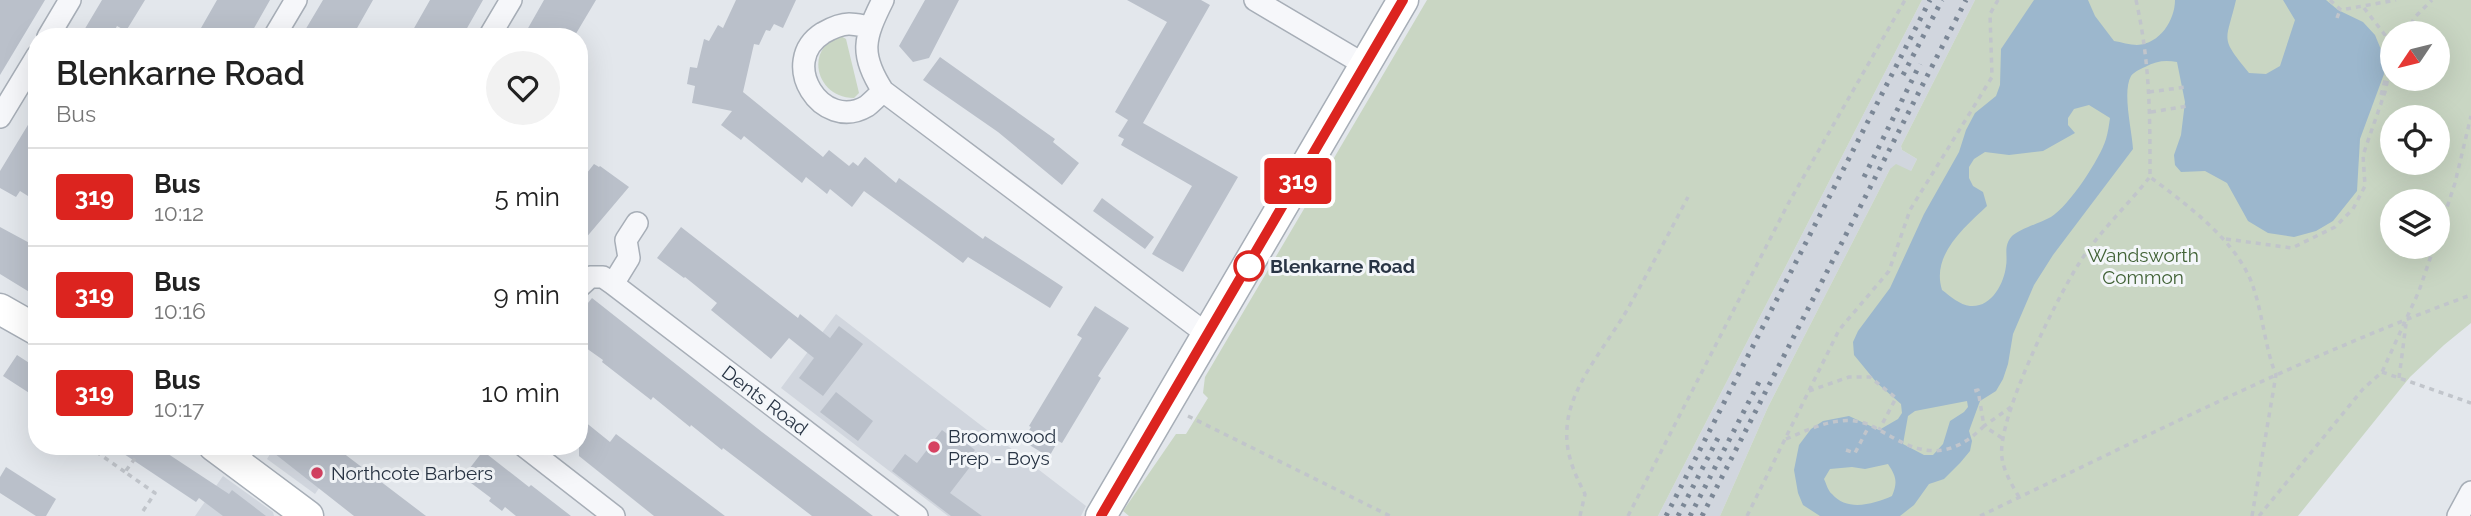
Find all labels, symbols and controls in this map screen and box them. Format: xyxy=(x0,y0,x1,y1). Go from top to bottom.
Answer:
north arrow xyxy=(2380,21,2450,91)
map controls xyxy=(2380,21,2450,259)
button: heart xyxy=(486,51,560,125)
text: Blenkarne Road xyxy=(56,54,305,93)
text: Bus xyxy=(56,100,96,127)
button: locate xyxy=(2380,105,2450,175)
line badge: 319 xyxy=(1258,158,1338,204)
text: 319 xyxy=(1278,166,1318,195)
text: Bus xyxy=(154,169,201,199)
text: 319 xyxy=(75,182,114,211)
text: 5 min xyxy=(494,182,560,212)
button: layers xyxy=(2380,189,2450,259)
text: 10:12 xyxy=(154,199,204,226)
park label: Wandsworth Common xyxy=(2087,244,2199,288)
marker: Blenkarne Road xyxy=(1234,251,1264,281)
place label: Blenkarne Road xyxy=(1270,255,1415,277)
text: Bus xyxy=(154,267,201,297)
text: 319 xyxy=(75,280,114,309)
text: 9 min xyxy=(493,280,560,310)
text: 10:16 xyxy=(154,297,206,324)
street label: Dents Road xyxy=(718,361,812,439)
text: Bus xyxy=(154,365,201,395)
text: 319 xyxy=(75,378,114,407)
text: 10 min xyxy=(482,378,560,408)
text: 10:17 xyxy=(154,395,204,422)
place label: Broomwood Prep - Boys xyxy=(948,425,1056,469)
marker: Broomwood Prep - Boys xyxy=(926,439,942,455)
place label: Northcote Barbers xyxy=(331,462,493,484)
marker: Northcote Barbers xyxy=(309,465,325,481)

